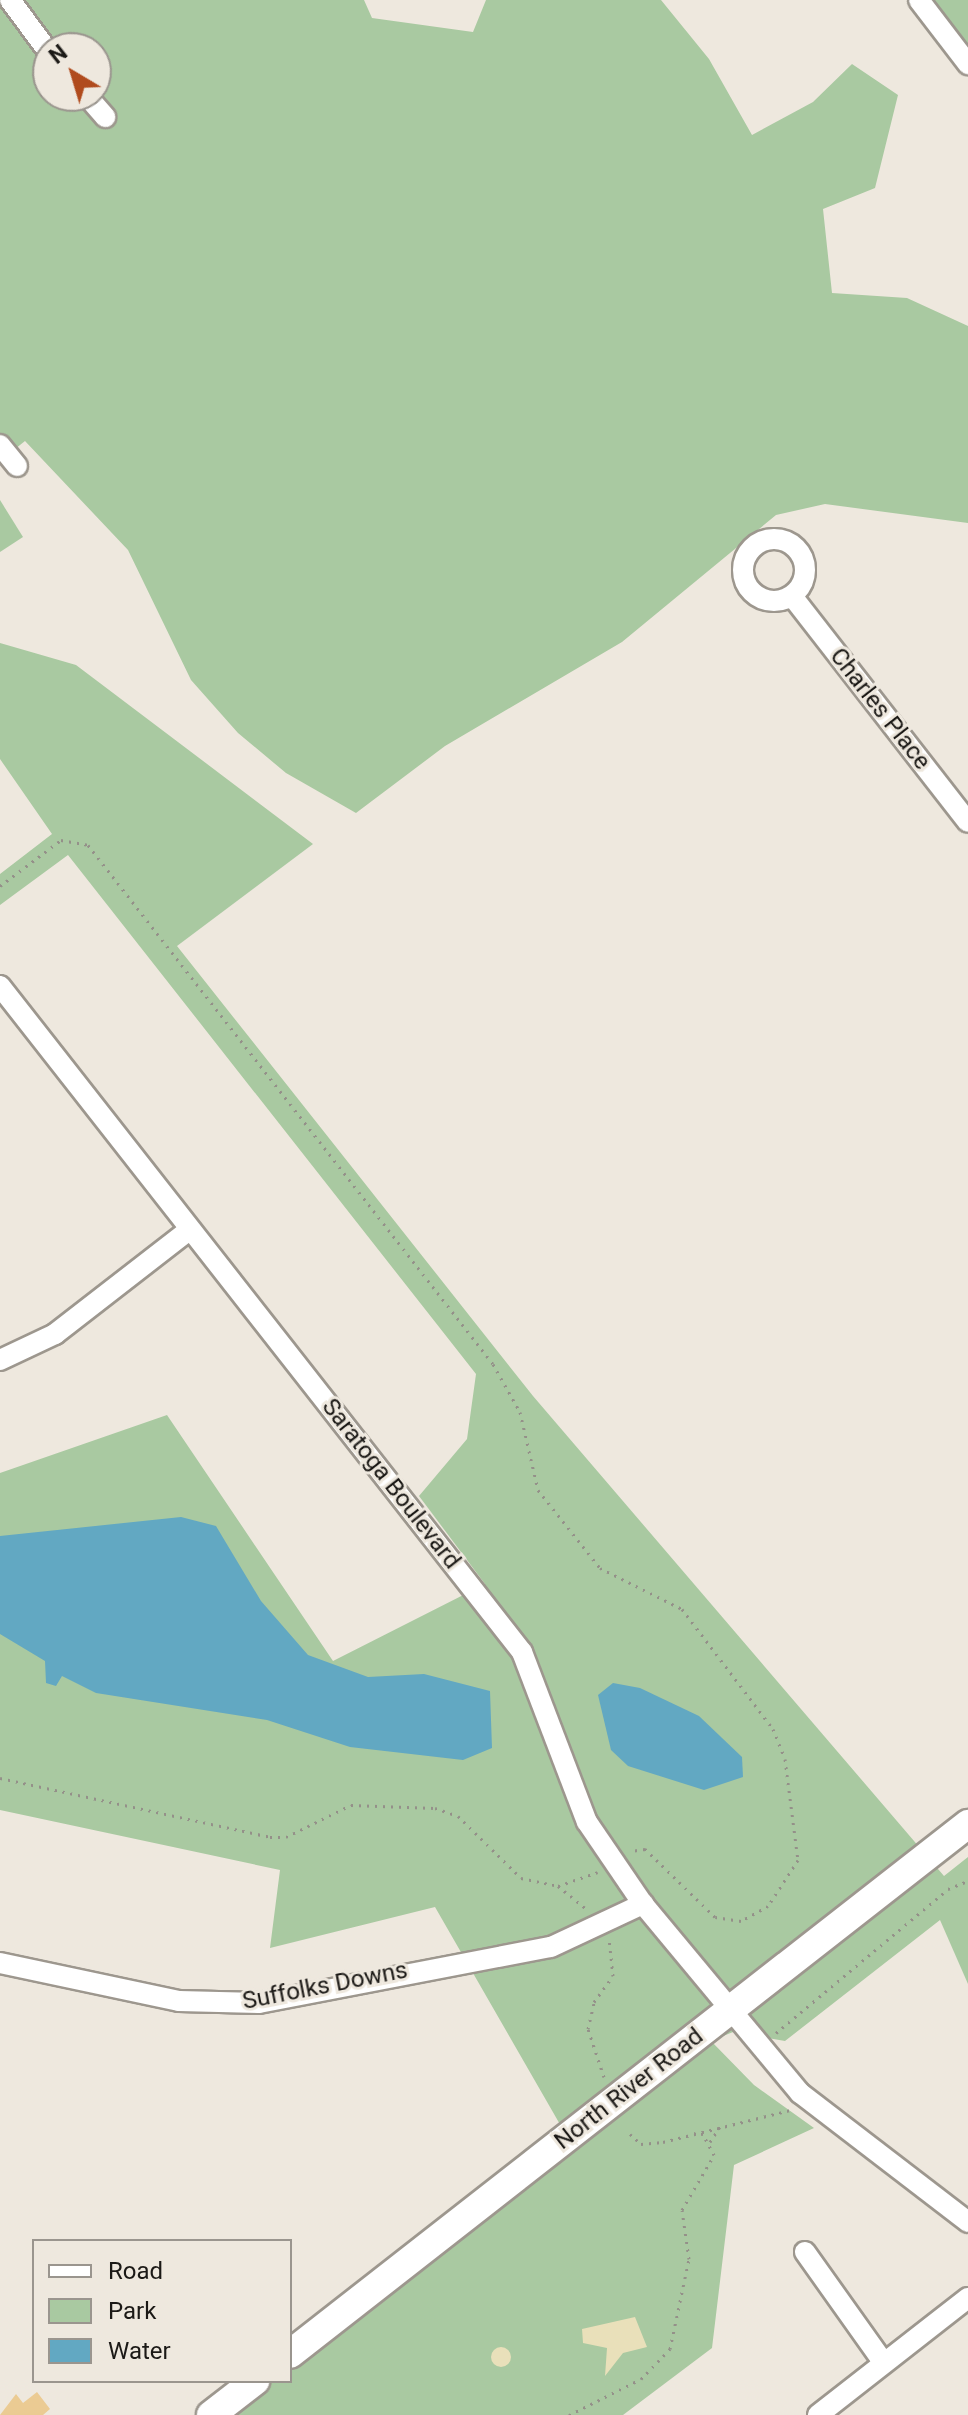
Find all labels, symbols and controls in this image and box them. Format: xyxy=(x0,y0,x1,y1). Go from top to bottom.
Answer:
north arrow xyxy=(32,32,112,112)
text: N xyxy=(44,40,72,69)
street label: Charles Place xyxy=(824,643,936,775)
street label: Saratoga Boulevard xyxy=(316,1393,466,1575)
street label: Suffolks Downs xyxy=(240,1956,410,2016)
street label: North River Road xyxy=(549,2022,709,2156)
legend xyxy=(32,2239,292,2383)
text: Road xyxy=(108,2257,163,2285)
text: Park xyxy=(108,2297,156,2325)
text: Water xyxy=(108,2337,171,2365)

